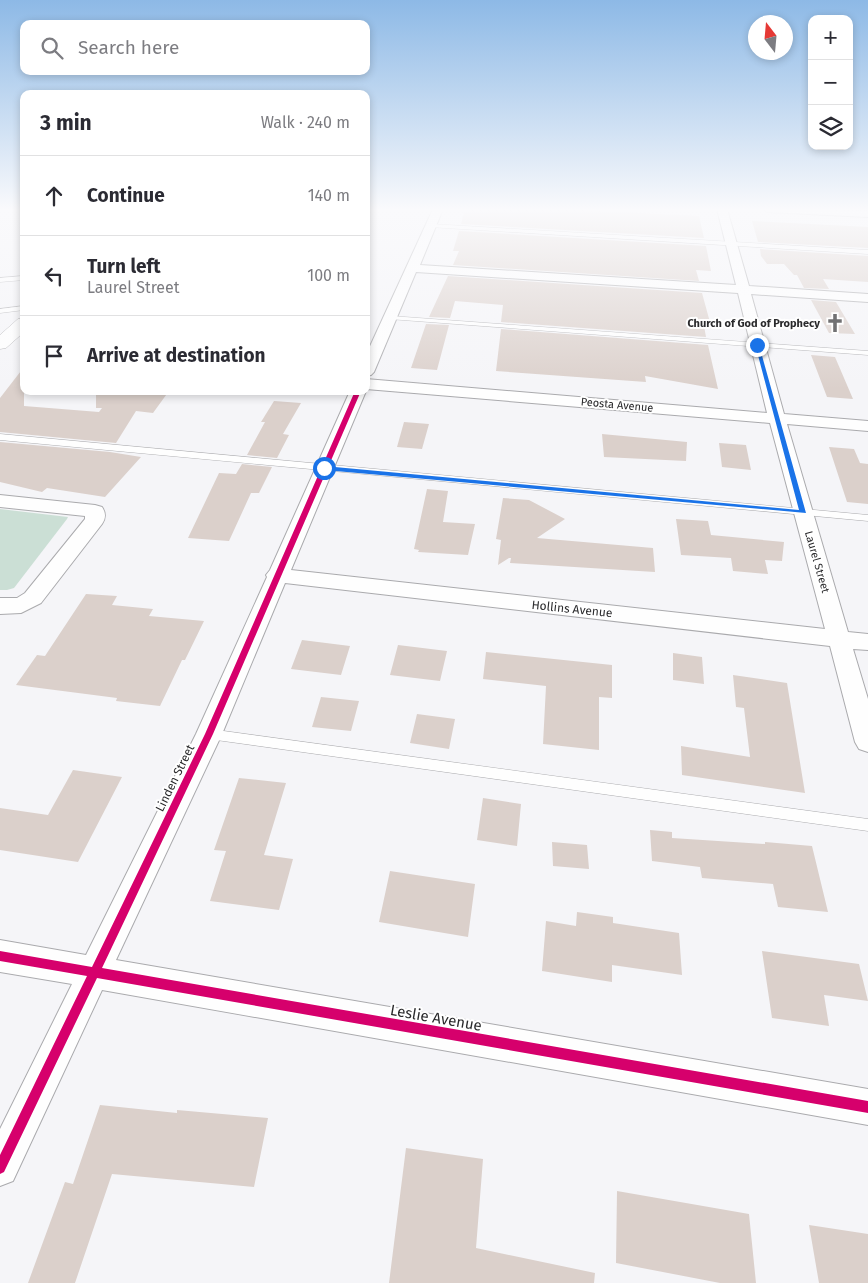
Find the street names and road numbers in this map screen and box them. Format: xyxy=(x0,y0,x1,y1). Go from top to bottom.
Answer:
street label: Peosta Avenue xyxy=(580,395,654,415)
street label: Laurel Street xyxy=(802,530,832,594)
street label: Hollins Avenue xyxy=(531,598,613,620)
street label: Linden Street xyxy=(153,742,198,814)
street label: Leslie Avenue xyxy=(389,1001,483,1035)

